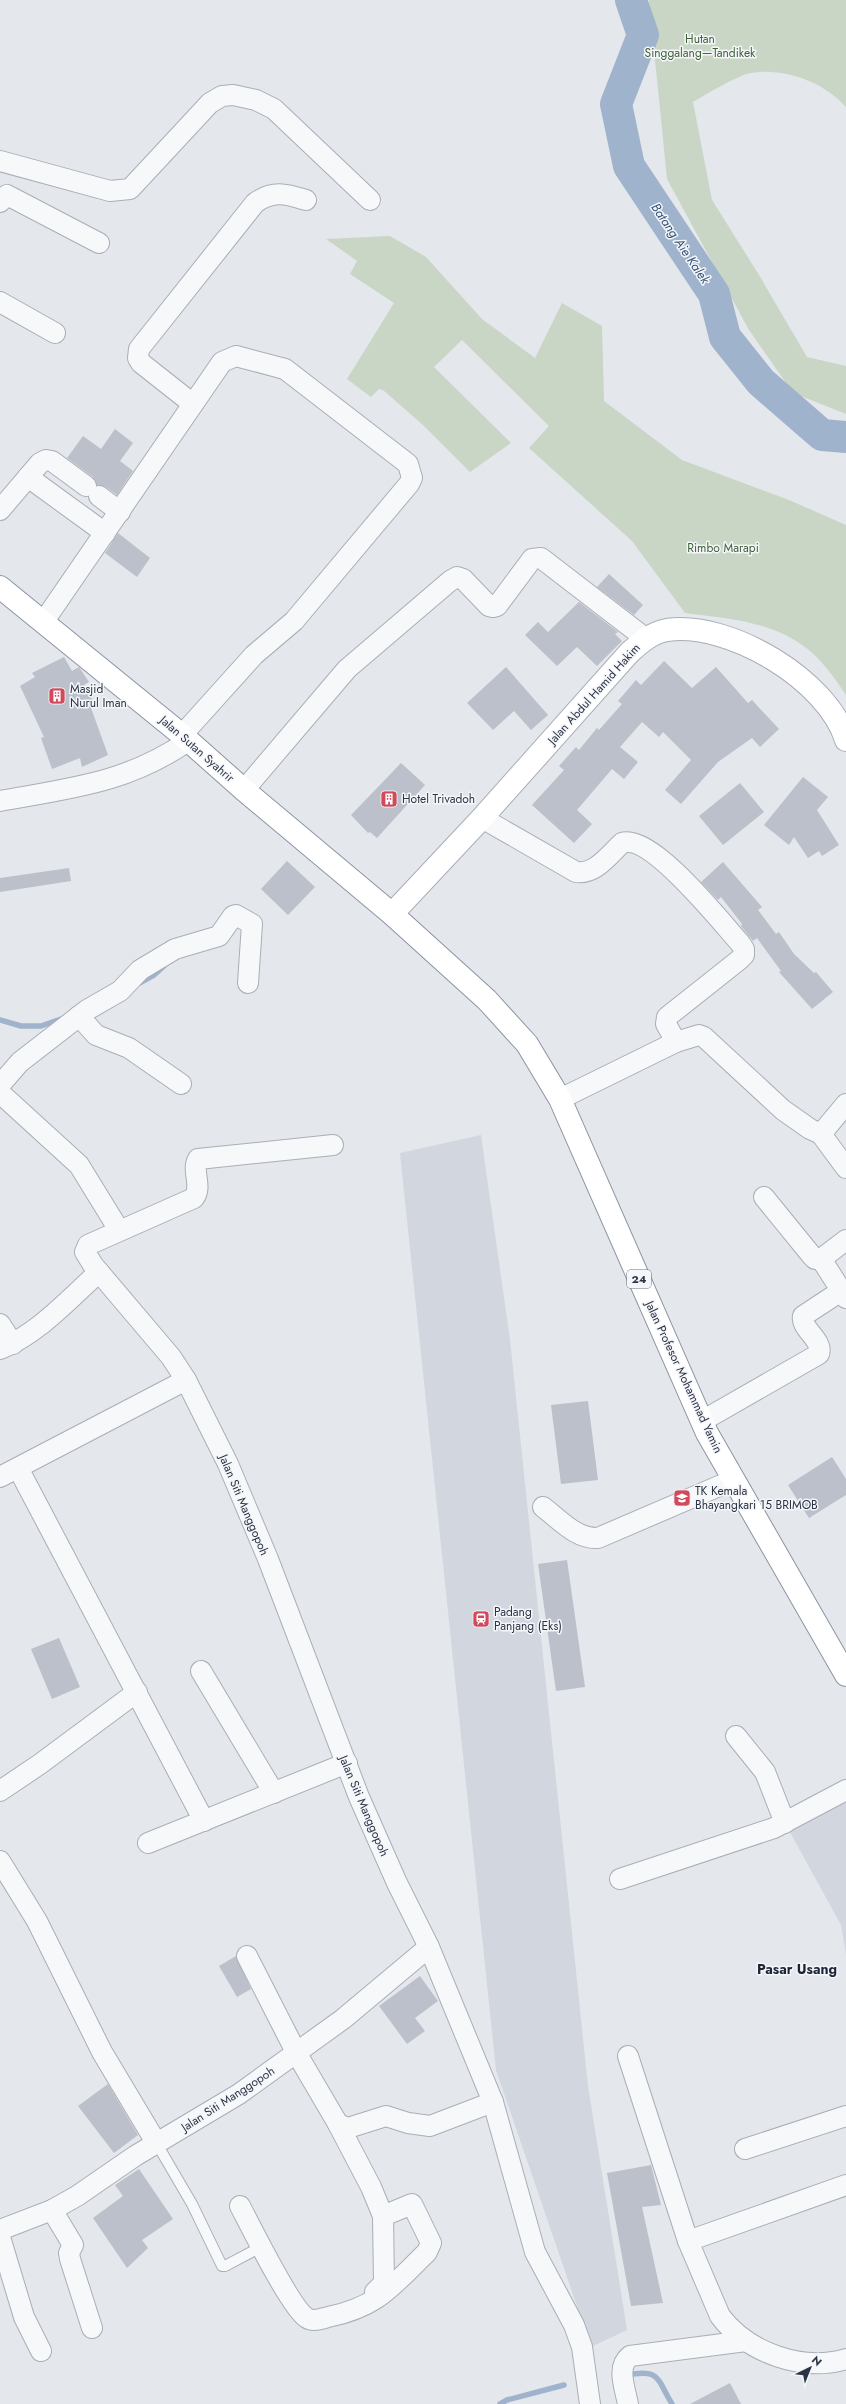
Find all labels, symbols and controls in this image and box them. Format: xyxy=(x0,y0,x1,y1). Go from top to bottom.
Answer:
park label: Hutan Singgalang—Tandikek xyxy=(645,30,756,62)
water label: Batang Aie Kalek xyxy=(647,199,715,288)
park label: Rimbo Marapi xyxy=(687,539,759,557)
street label: Jalan Abdul Hamid Hakim xyxy=(542,639,644,750)
place label: Masjid Nurul Iman xyxy=(70,680,127,712)
building icon: Masjid Nurul Iman xyxy=(47,686,67,706)
street label: Jalan Sutan Syahrir xyxy=(154,710,239,787)
building icon: Hotel Trivadoh xyxy=(379,789,399,809)
place label: Hotel Trivadoh xyxy=(402,790,475,808)
road number: 24 xyxy=(627,1270,651,1288)
street label: Jalan Profesor Mohammad Yamin xyxy=(640,1296,727,1456)
street label: Jalan Siti Manggopoh xyxy=(214,1450,273,1558)
place label: TK Kemala Bhayangkari 15 BRIMOB xyxy=(695,1482,818,1514)
school or university icon: TK Kemala Bhayangkari 15 BRIMOB xyxy=(672,1488,692,1508)
place label: Padang Panjang (Eks) xyxy=(494,1603,562,1635)
station icon: Padang Panjang (Eks) xyxy=(471,1609,491,1629)
street label: Jalan Siti Manggopoh xyxy=(334,1751,393,1859)
district label: Pasar Usang xyxy=(757,1959,837,1979)
street label: Jalan Siti Manggopoh xyxy=(176,2062,278,2137)
north arrow xyxy=(790,2348,830,2388)
text: N xyxy=(808,2352,825,2370)

